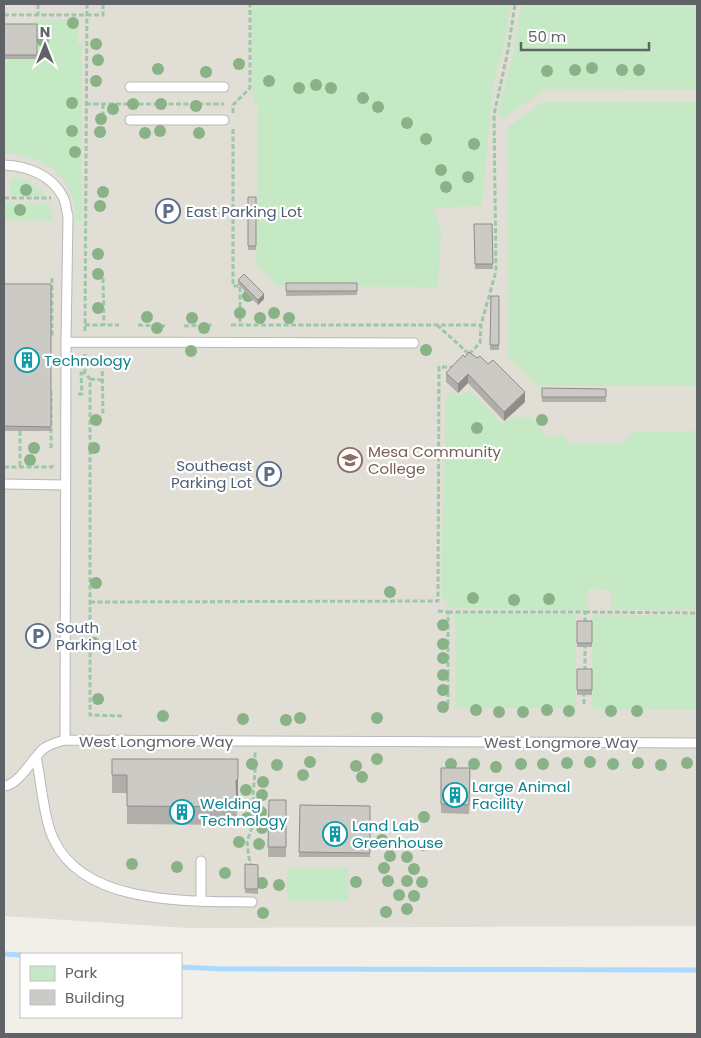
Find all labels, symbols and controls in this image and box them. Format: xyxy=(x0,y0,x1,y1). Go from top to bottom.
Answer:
north arrow xyxy=(20,20,70,70)
scale bar xyxy=(521,20,648,52)
text: N xyxy=(40,22,50,42)
text: 50 m xyxy=(528,26,566,47)
parking icon: East Parking Lot xyxy=(155,198,181,224)
place label: East Parking Lot xyxy=(186,201,302,222)
building icon: Technology xyxy=(14,347,40,373)
place label: Technology xyxy=(44,350,132,371)
place label: Mesa Community College xyxy=(368,441,502,479)
school or university icon: Mesa Community College xyxy=(337,447,363,473)
place label: Southeast Parking Lot xyxy=(171,455,252,493)
parking icon: Southeast Parking Lot xyxy=(256,461,282,487)
place label: South Parking Lot xyxy=(56,617,137,655)
parking icon: South Parking Lot xyxy=(25,623,51,649)
street label: West Longmore Way xyxy=(79,731,234,752)
street label: West Longmore Way xyxy=(484,732,639,753)
place label: Large Animal Facility xyxy=(472,776,570,814)
building icon: Large Animal Facility xyxy=(442,782,468,808)
place label: Welding Technology xyxy=(200,793,288,831)
building icon: Welding Technology xyxy=(169,799,195,825)
place label: Land Lab Greenhouse xyxy=(352,815,443,853)
building icon: Land Lab Greenhouse xyxy=(322,821,348,847)
legend xyxy=(20,953,182,1018)
text: Park xyxy=(65,962,97,983)
text: Building xyxy=(65,987,125,1008)

